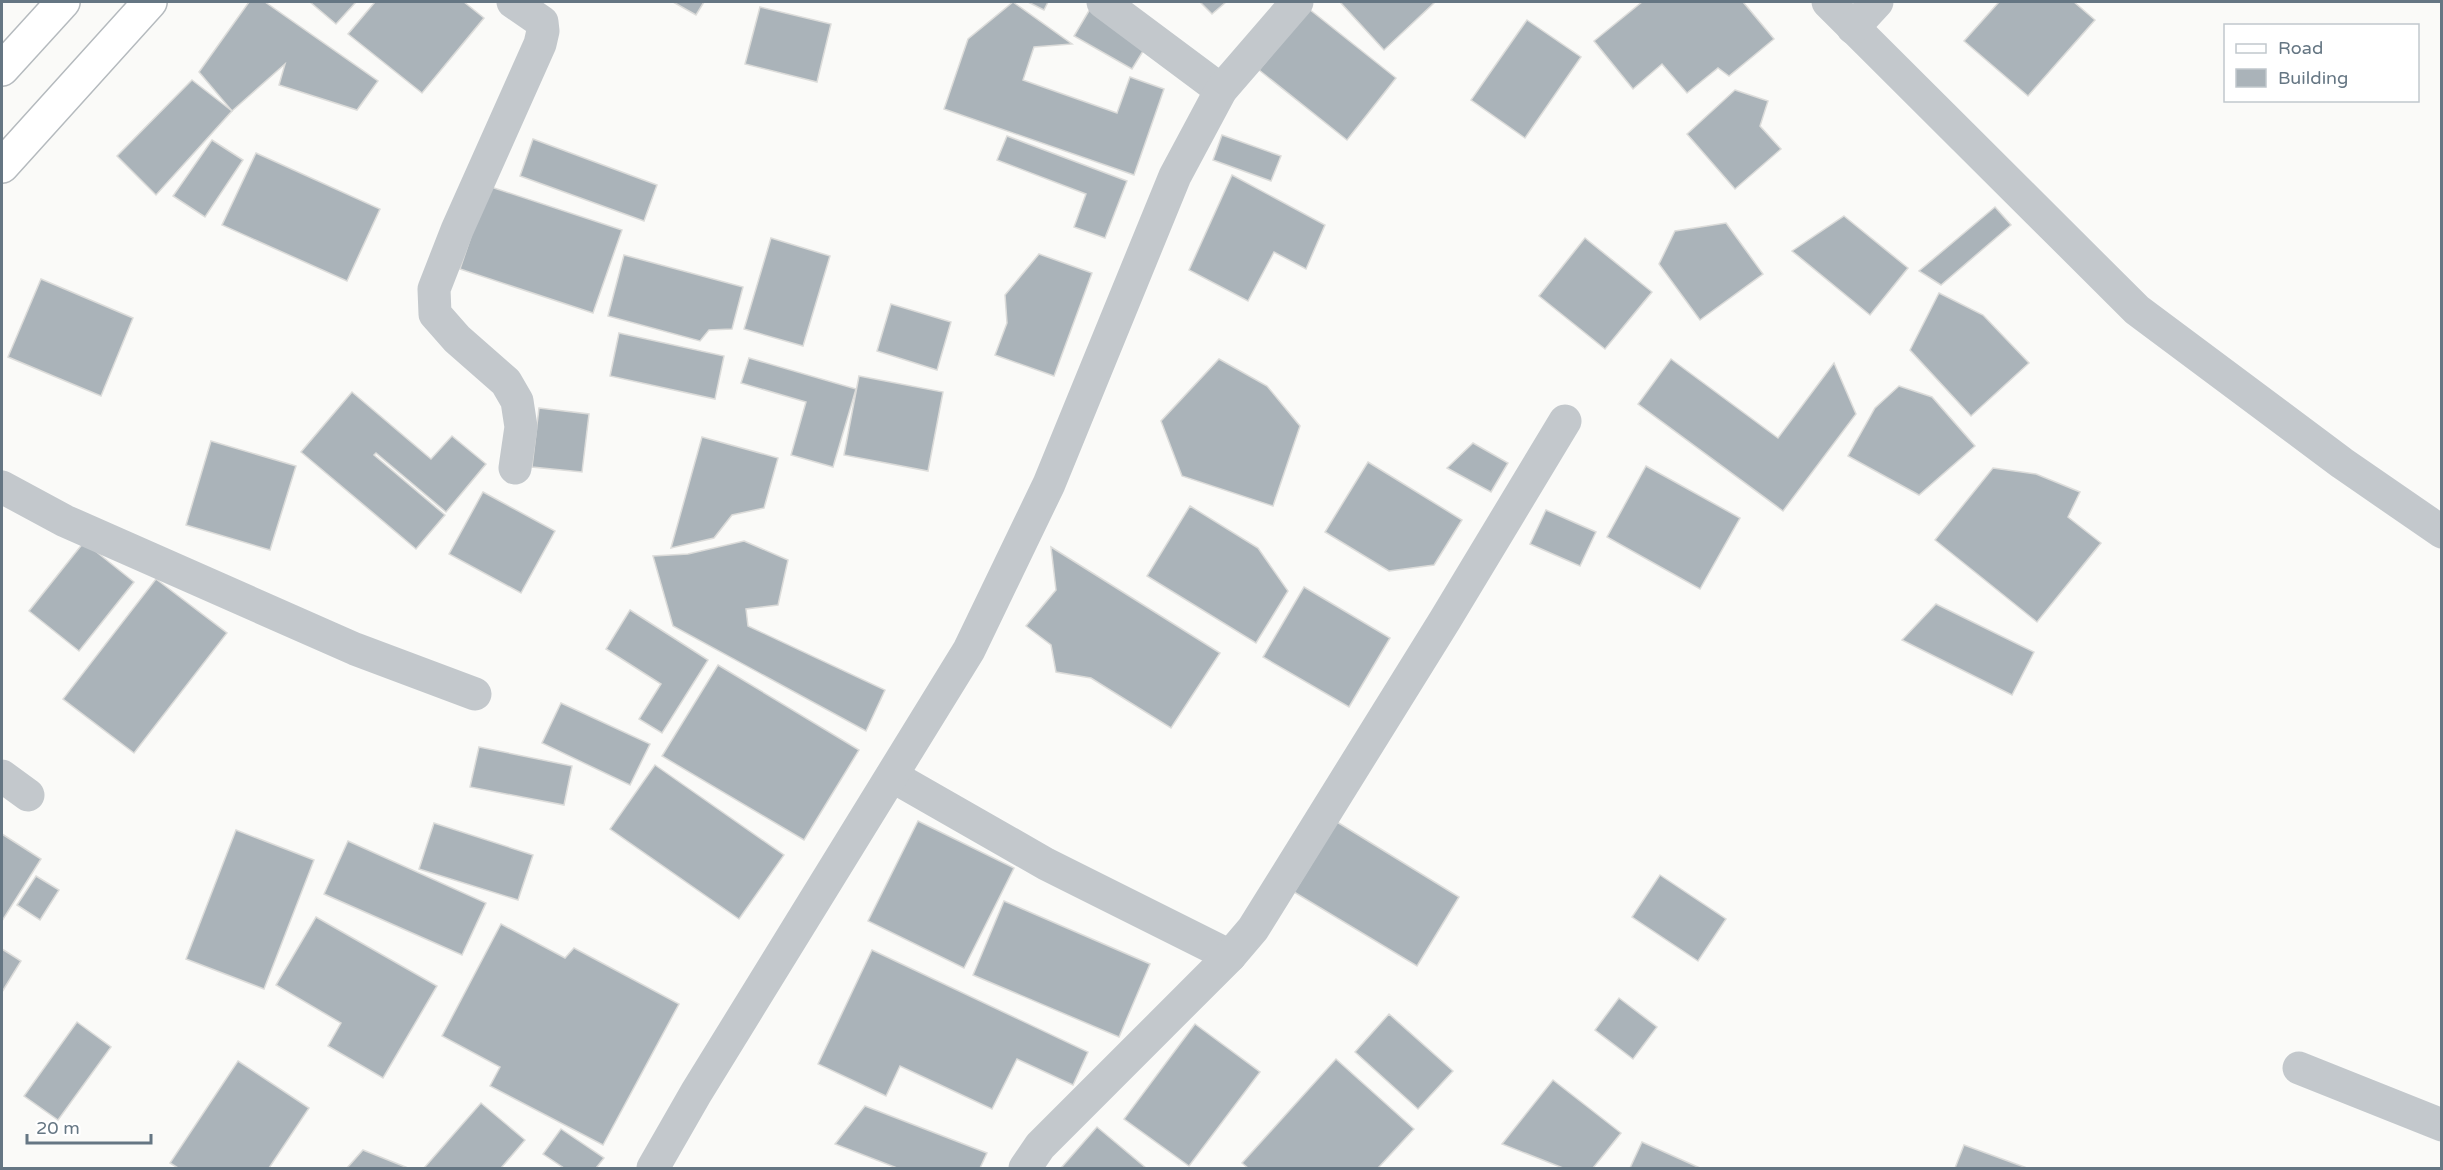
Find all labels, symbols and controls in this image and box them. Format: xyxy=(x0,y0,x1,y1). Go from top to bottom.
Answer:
legend xyxy=(2224,24,2419,102)
text: Road xyxy=(2278,37,2323,59)
text: Building xyxy=(2278,67,2348,89)
scale bar xyxy=(27,1107,152,1145)
text: 20 m xyxy=(36,1117,80,1139)

